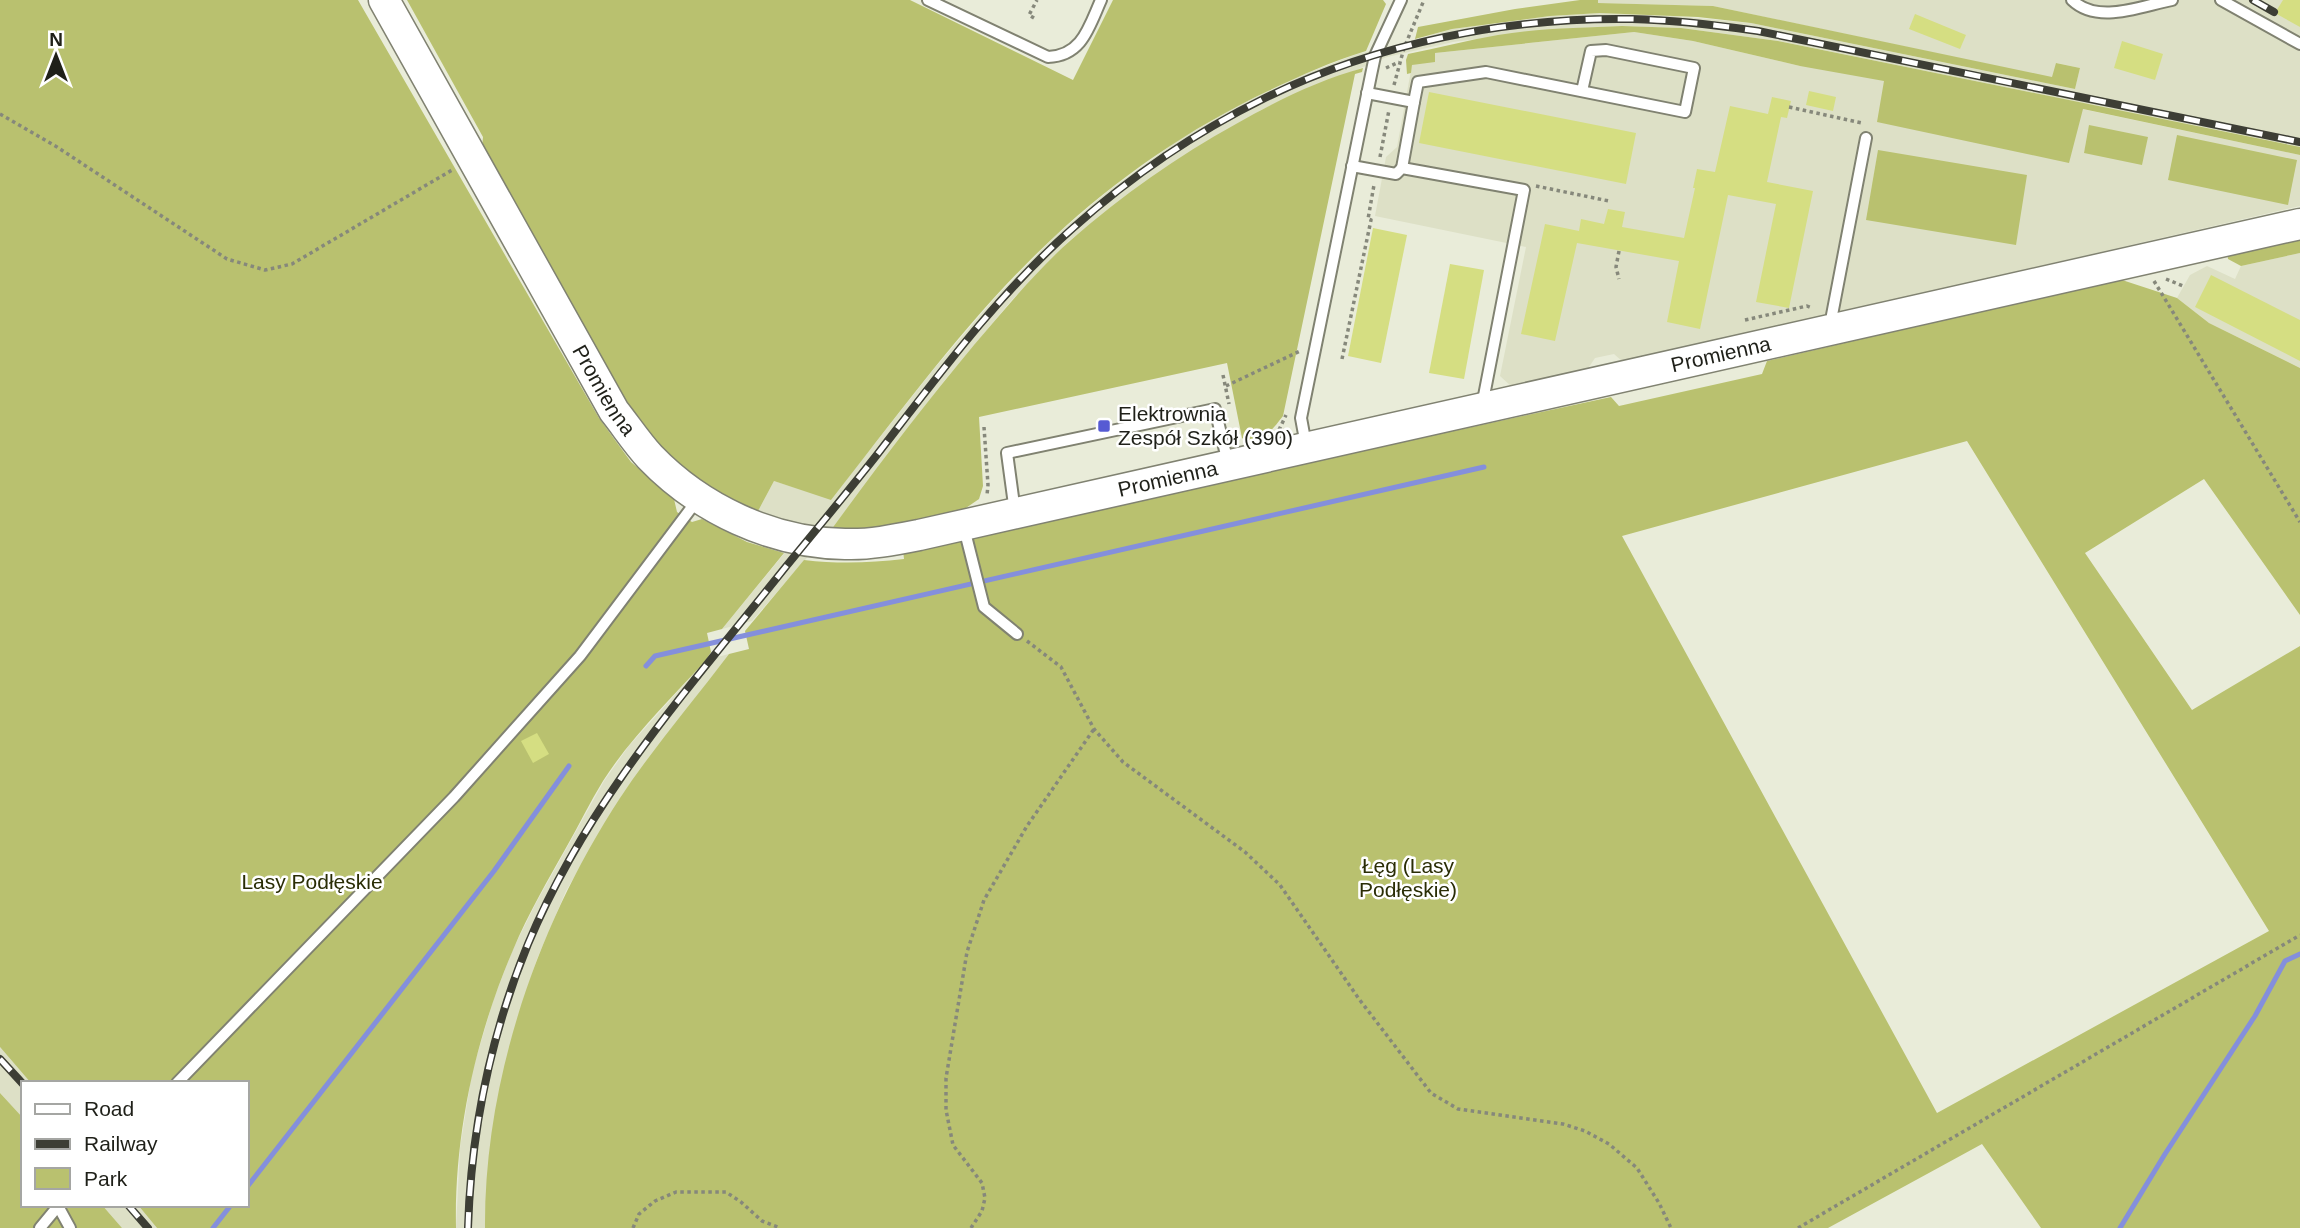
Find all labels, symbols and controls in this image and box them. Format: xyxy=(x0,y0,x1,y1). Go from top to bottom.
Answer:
north arrow xyxy=(21,21,91,91)
text: N xyxy=(49,29,63,50)
street label: Promienna xyxy=(1669,331,1773,376)
street label: Promienna xyxy=(568,341,641,440)
place label: Elektrownia Zespół Szkół (390) xyxy=(1118,402,1293,449)
marker: Elektrownia Zespół Szkół (390) xyxy=(1096,418,1112,434)
street label: Promienna xyxy=(1115,456,1220,501)
park label: Łęg (Lasy Podłęskie) xyxy=(1359,854,1457,901)
park label: Lasy Podłęskie xyxy=(241,870,383,893)
legend xyxy=(21,1081,248,1207)
text: Road xyxy=(84,1097,134,1120)
text: Railway xyxy=(84,1132,158,1155)
text: Park xyxy=(84,1167,128,1190)

